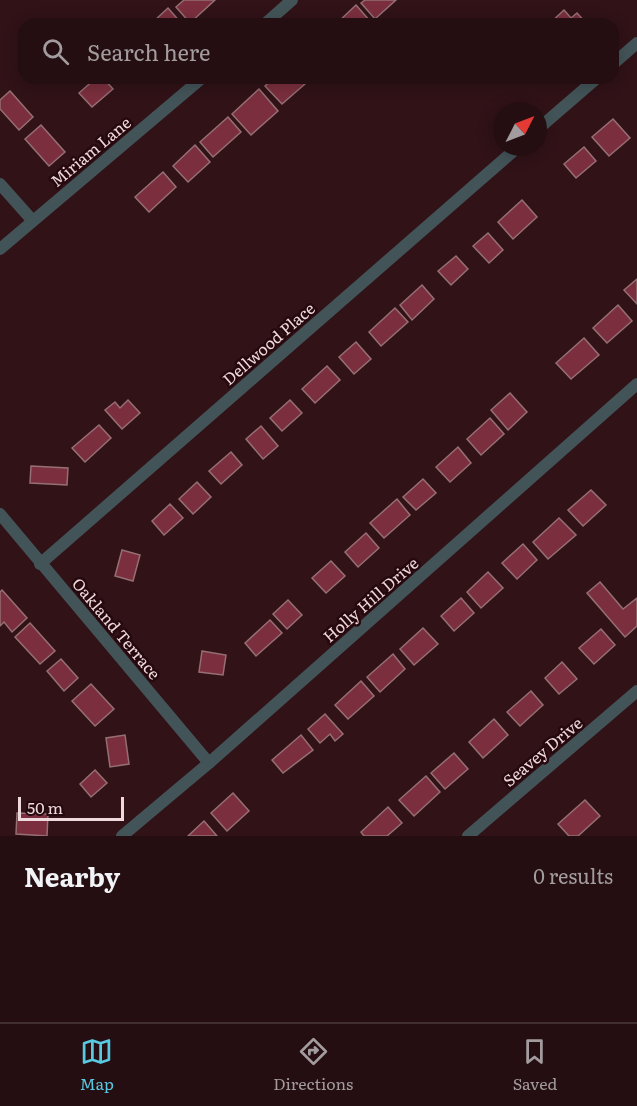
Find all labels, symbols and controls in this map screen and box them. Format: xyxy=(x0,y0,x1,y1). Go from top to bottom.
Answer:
search box xyxy=(18,18,619,84)
icon: search xyxy=(39,35,72,68)
text: Search here xyxy=(87,35,210,68)
north arrow xyxy=(493,102,547,156)
street label: Miriam Lane xyxy=(44,110,136,192)
street label: Dellwood Place xyxy=(216,296,320,390)
street label: Holly Hill Drive xyxy=(317,551,423,647)
street label: Oakland Terrace xyxy=(67,572,167,684)
street label: Seavey Drive xyxy=(497,710,587,792)
scale bar xyxy=(18,794,124,822)
text: 50 m xyxy=(27,795,63,819)
text: Nearby xyxy=(24,856,120,895)
text: 0 results xyxy=(533,860,613,890)
tab: Map xyxy=(80,1035,114,1095)
tab: Directions xyxy=(273,1035,353,1095)
tab: Saved xyxy=(513,1035,557,1095)

